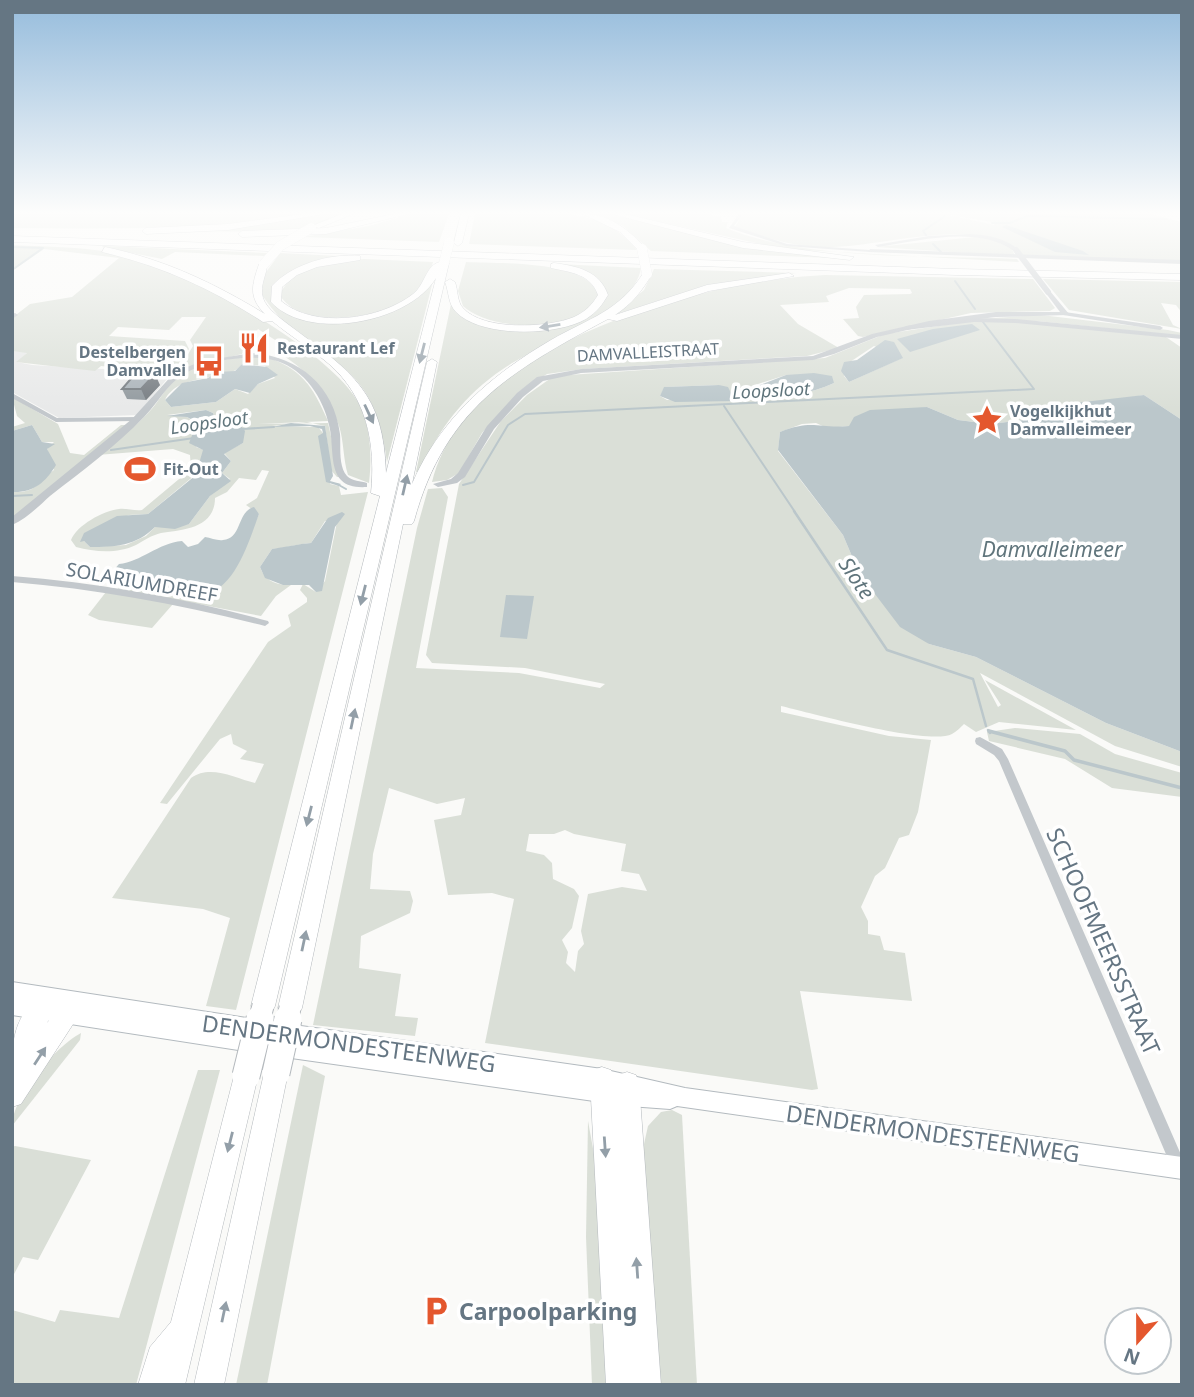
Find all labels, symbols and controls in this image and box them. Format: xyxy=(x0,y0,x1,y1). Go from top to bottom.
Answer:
one-way arrow xyxy=(539,321,561,332)
restaurant icon: Restaurant Lef xyxy=(237,331,271,365)
place label: Restaurant Lef xyxy=(277,337,395,359)
street label: DAMVALLEISTRAAT xyxy=(576,337,720,367)
place label: Destelbergen Damvallei xyxy=(79,341,186,381)
one-way arrow xyxy=(416,342,427,364)
bus stop icon: Destelbergen Damvallei xyxy=(192,344,226,378)
water label: Loopsloot xyxy=(731,376,812,404)
place label: Vogelkijkhut Damvalleimeer xyxy=(1010,400,1131,440)
place icon: Vogelkijkhut Damvalleimeer xyxy=(970,403,1004,437)
one-way arrow xyxy=(364,404,375,424)
water label: Loopsloot xyxy=(169,405,250,439)
sports icon: Fit-Out xyxy=(123,452,157,486)
place label: Fit-Out xyxy=(163,458,219,480)
one-way arrow xyxy=(399,474,410,496)
water label: Damvalleimeer xyxy=(982,535,1124,563)
water label: Slote xyxy=(833,551,881,605)
street label: SOLARIUMDREEF xyxy=(64,556,220,608)
one-way arrow xyxy=(357,584,368,606)
one-way arrow xyxy=(348,708,359,730)
one-way arrow xyxy=(303,805,314,827)
street label: SCHOOFMEERSSTRAAT xyxy=(1039,822,1169,1060)
one-way arrow xyxy=(299,930,310,952)
street label: DENDERMONDESTEENWEG xyxy=(200,1007,498,1079)
one-way arrow xyxy=(33,1046,46,1065)
street label: DENDERMONDESTEENWEG xyxy=(784,1097,1082,1169)
one-way arrow xyxy=(224,1131,235,1153)
one-way arrow xyxy=(600,1137,611,1159)
one-way arrow xyxy=(632,1257,643,1279)
parking icon: Carpoolparking xyxy=(419,1294,453,1328)
place label: Carpoolparking xyxy=(459,1295,637,1327)
one-way arrow xyxy=(219,1301,230,1323)
north arrow xyxy=(1103,1306,1173,1376)
text: N xyxy=(1120,1342,1144,1372)

